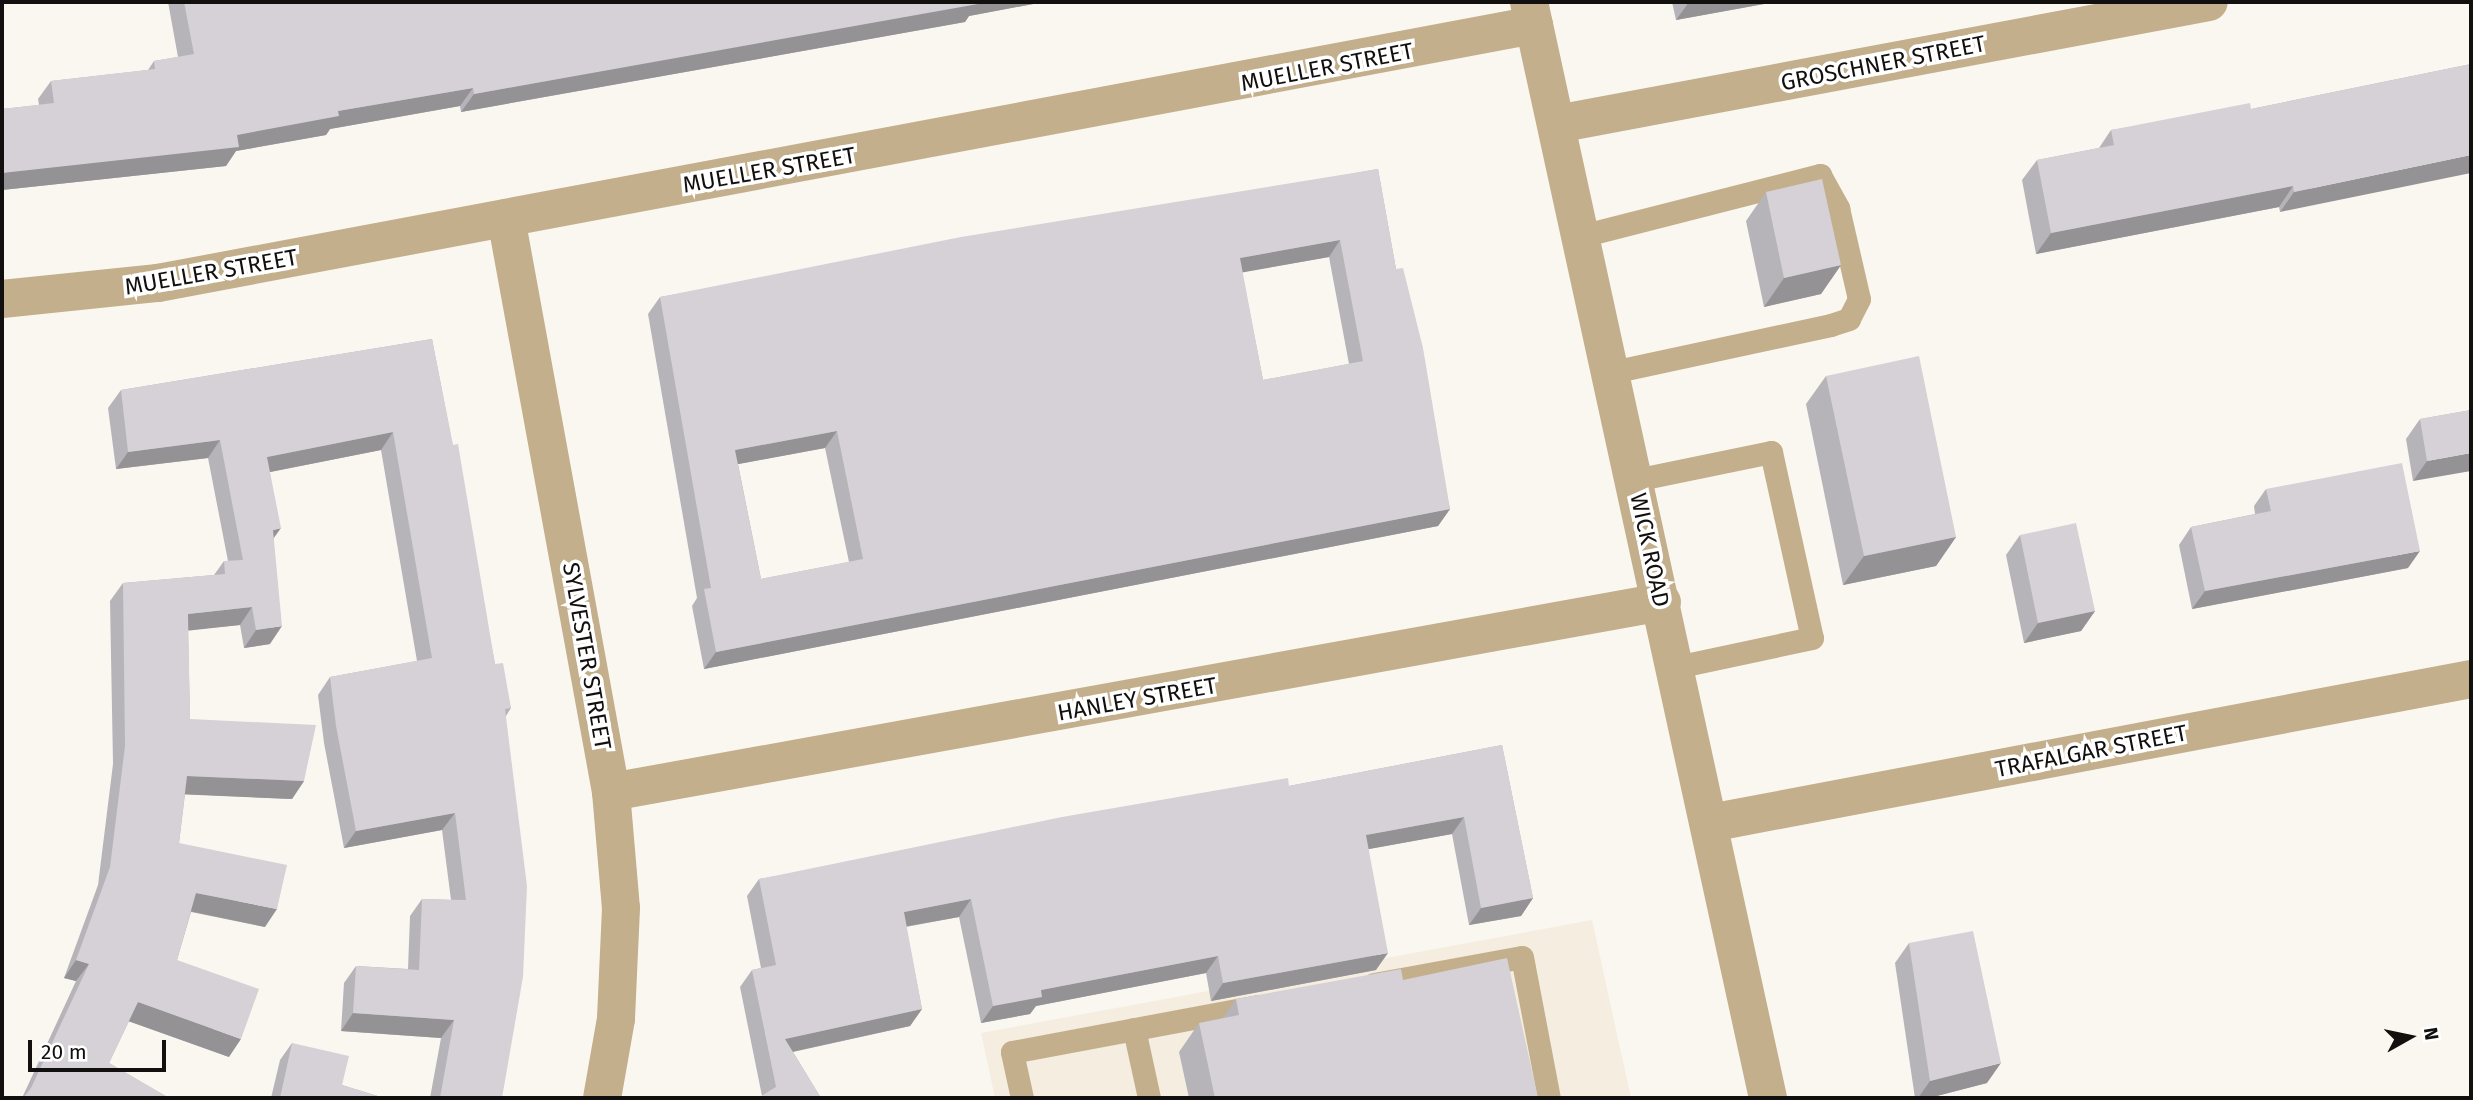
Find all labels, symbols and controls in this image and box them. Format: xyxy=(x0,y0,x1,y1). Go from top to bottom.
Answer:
street label: GROSCHNER STREET xyxy=(1778,30,1988,96)
street label: MUELLER STREET xyxy=(1238,37,1416,97)
street label: MUELLER STREET xyxy=(680,141,858,199)
street label: MUELLER STREET xyxy=(122,243,300,301)
street label: WICK ROAD xyxy=(1624,491,1676,609)
street label: SYLVESTER STREET xyxy=(557,560,617,752)
street label: HANLEY STREET xyxy=(1055,671,1219,727)
street label: TRAFALGAR STREET xyxy=(1993,719,2189,783)
north arrow xyxy=(2375,1002,2445,1072)
scale bar xyxy=(32,1026,170,1070)
text: N xyxy=(2419,1026,2444,1042)
text: 20 m xyxy=(41,1039,87,1065)

